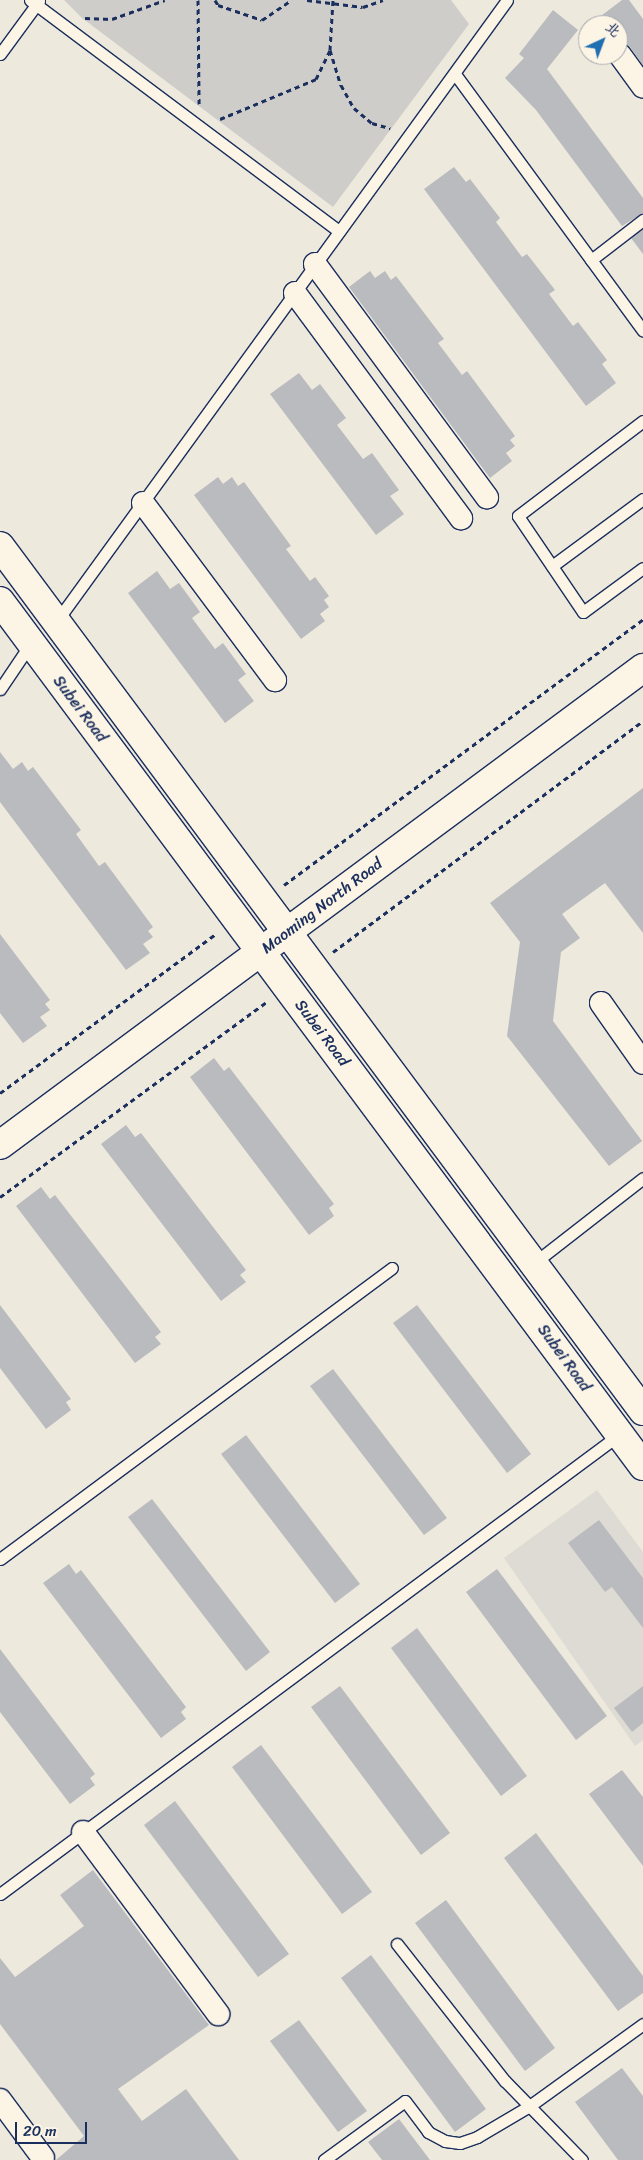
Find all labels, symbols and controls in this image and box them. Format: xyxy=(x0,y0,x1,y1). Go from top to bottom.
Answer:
north arrow xyxy=(578,15,628,65)
text: 北 xyxy=(599,15,627,43)
street label: Subei Road xyxy=(49,672,111,746)
street label: Maoming North Road xyxy=(258,854,386,958)
street label: Subei Road xyxy=(291,996,353,1070)
street label: Subei Road xyxy=(533,1321,595,1395)
scale bar xyxy=(18,2112,90,2144)
text: 20 m xyxy=(23,2118,57,2144)

